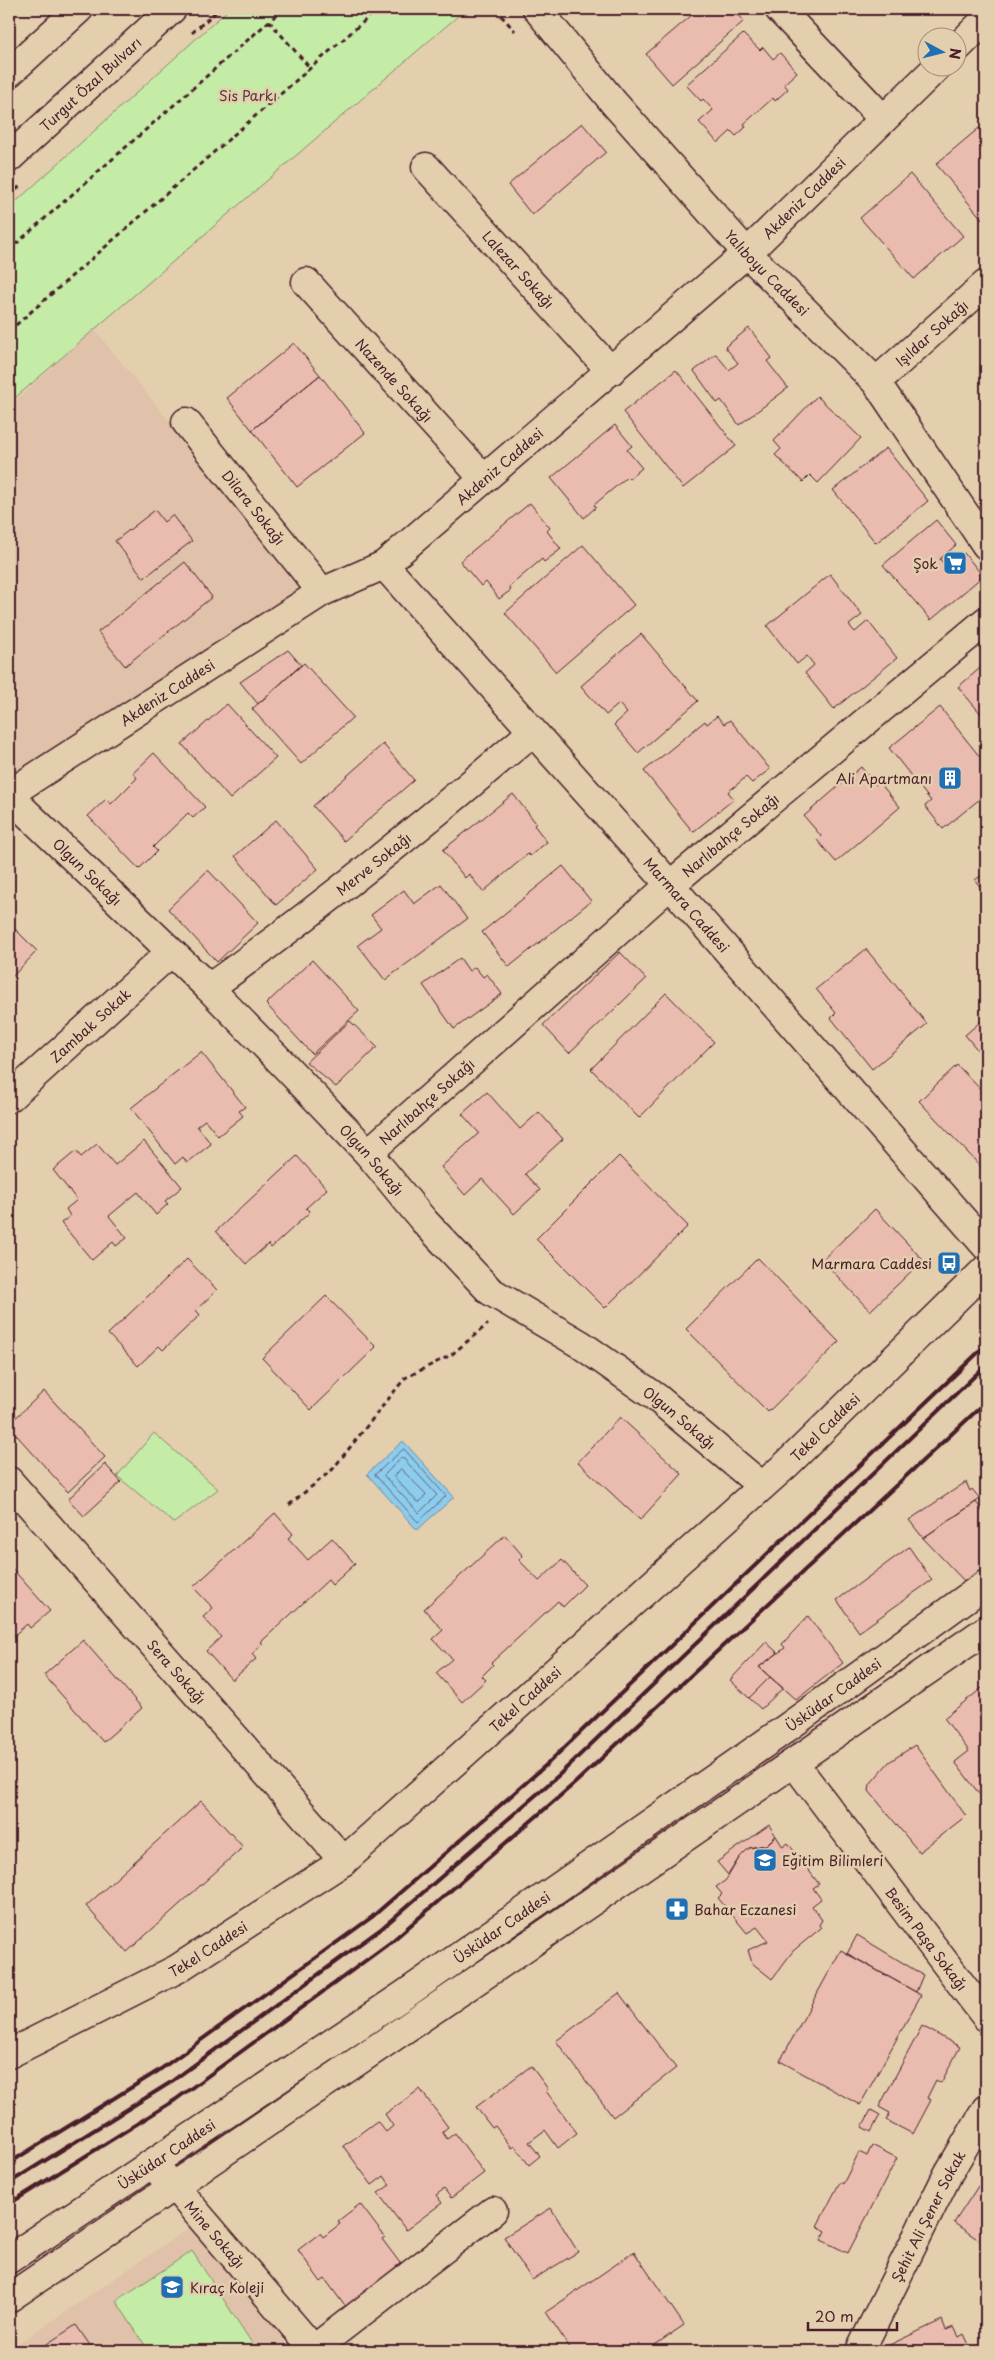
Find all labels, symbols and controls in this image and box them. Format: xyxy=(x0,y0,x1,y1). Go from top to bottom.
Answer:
north arrow xyxy=(918,28,968,78)
street label: Turgut Özal Bulvarı xyxy=(35,32,146,136)
text: N xyxy=(944,47,966,60)
park label: Sis Parkı xyxy=(219,85,277,106)
street label: Akdeniz Caddesi xyxy=(757,152,850,243)
street label: Yalıboyu Caddesi xyxy=(720,225,814,320)
street label: Lalezar Sokağı xyxy=(478,226,559,313)
street label: Işıldar Sokağı xyxy=(890,295,972,371)
street label: Nazende Sokağı xyxy=(351,333,438,427)
street label: Akdeniz Caddesi xyxy=(451,422,547,510)
street label: Dilara Sokağı xyxy=(218,465,291,549)
supermarket icon: Şok xyxy=(942,550,968,576)
place label: Şok xyxy=(913,553,938,574)
street label: Akdeniz Caddesi xyxy=(115,654,218,730)
building icon: Ali Apartmanı xyxy=(937,765,963,791)
place label: Ali Apartmanı xyxy=(836,768,932,789)
street label: Narlıbahçe Sokağı xyxy=(677,788,783,882)
street label: Merve Sokağı xyxy=(331,827,415,900)
street label: Olgun Sokağı xyxy=(48,833,127,910)
street label: Marmara Caddesi xyxy=(639,852,735,957)
street label: Zambak Sokak xyxy=(45,983,135,1067)
street label: Narlıbahçe Sokağı xyxy=(374,1053,479,1149)
street label: Olgun Sokağı xyxy=(335,1119,409,1200)
bus stop icon: Marmara Caddesi xyxy=(936,1250,962,1276)
place label: Marmara Caddesi xyxy=(811,1253,932,1274)
street label: Olgun Sokağı xyxy=(639,1381,721,1454)
street label: Tekel Caddesi xyxy=(785,1388,864,1466)
street label: Sera Sokağı xyxy=(143,1635,211,1708)
street label: Üsküdar Caddesi xyxy=(781,1653,885,1736)
street label: Tekel Caddesi xyxy=(484,1661,565,1737)
school or university icon: Eğitim Bilimleri xyxy=(752,1847,778,1873)
place label: Eğitim Bilimleri xyxy=(782,1850,883,1871)
street label: Besim Paşa Sokağı xyxy=(881,1882,973,1995)
street label: Üsküdar Caddesi xyxy=(449,1886,554,1968)
pharmacy icon: Bahar Eczanesi xyxy=(664,1896,690,1922)
place label: Bahar Eczanesi xyxy=(694,1899,796,1920)
street label: Tekel Caddesi xyxy=(165,1916,251,1982)
street label: Üsküdar Caddesi xyxy=(113,2114,219,2194)
street label: Şehit Ali Şener Sokak xyxy=(885,2146,970,2286)
street label: Mine Sokağı xyxy=(180,2196,250,2272)
school or university icon: Kıraç Koleji xyxy=(159,2274,185,2300)
place label: Kıraç Koleji xyxy=(190,2277,264,2298)
scale bar xyxy=(808,2300,896,2332)
text: 20 m xyxy=(815,2304,854,2327)

